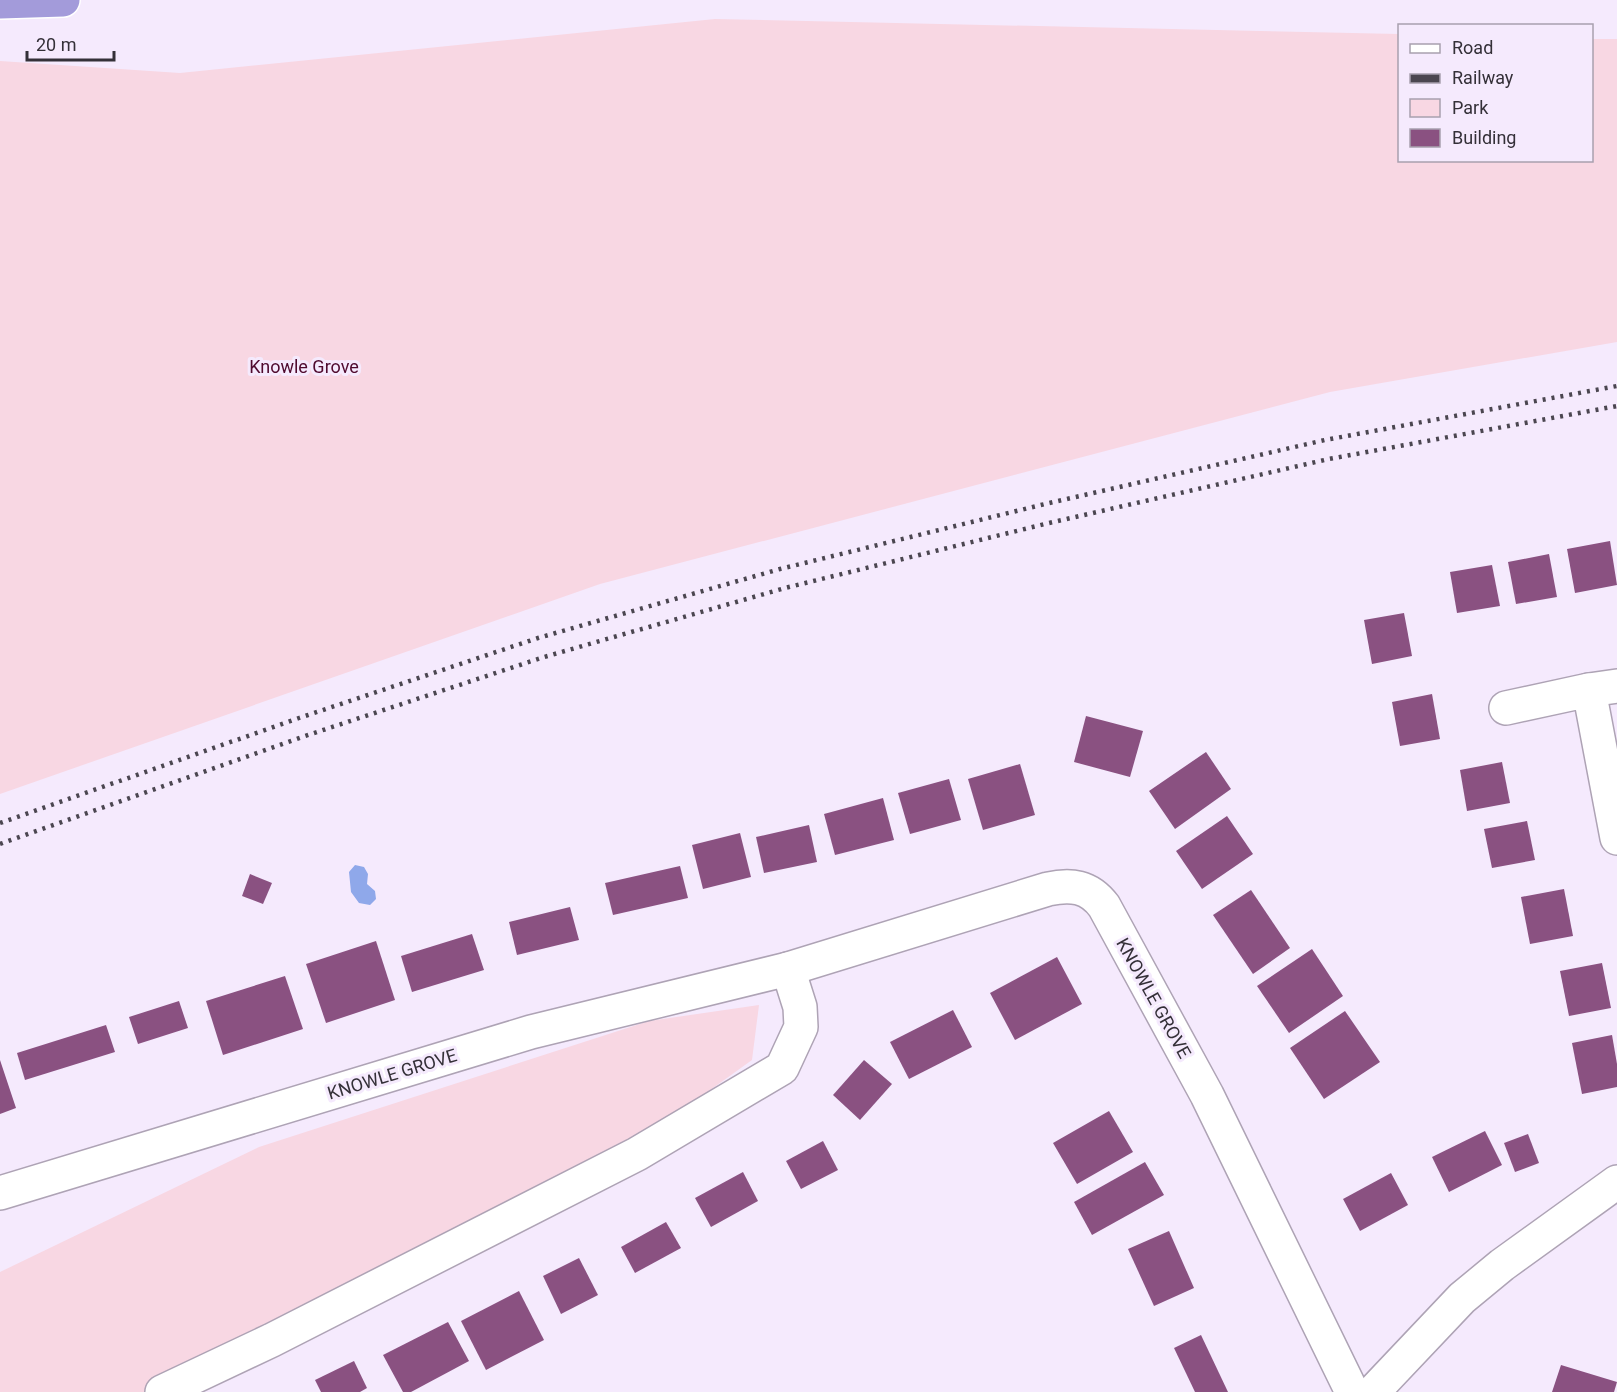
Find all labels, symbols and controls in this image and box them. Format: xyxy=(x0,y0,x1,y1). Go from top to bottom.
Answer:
scale bar xyxy=(27,24,114,62)
legend xyxy=(1398,24,1593,162)
text: 20 m xyxy=(36,34,76,55)
text: Road xyxy=(1452,37,1493,58)
text: Railway xyxy=(1452,67,1514,88)
text: Park xyxy=(1452,97,1489,118)
text: Building xyxy=(1452,127,1516,148)
park label: Knowle Grove xyxy=(249,356,359,377)
street label: KNOWLE GROVE xyxy=(1112,934,1196,1062)
street label: KNOWLE GROVE xyxy=(325,1044,459,1104)

